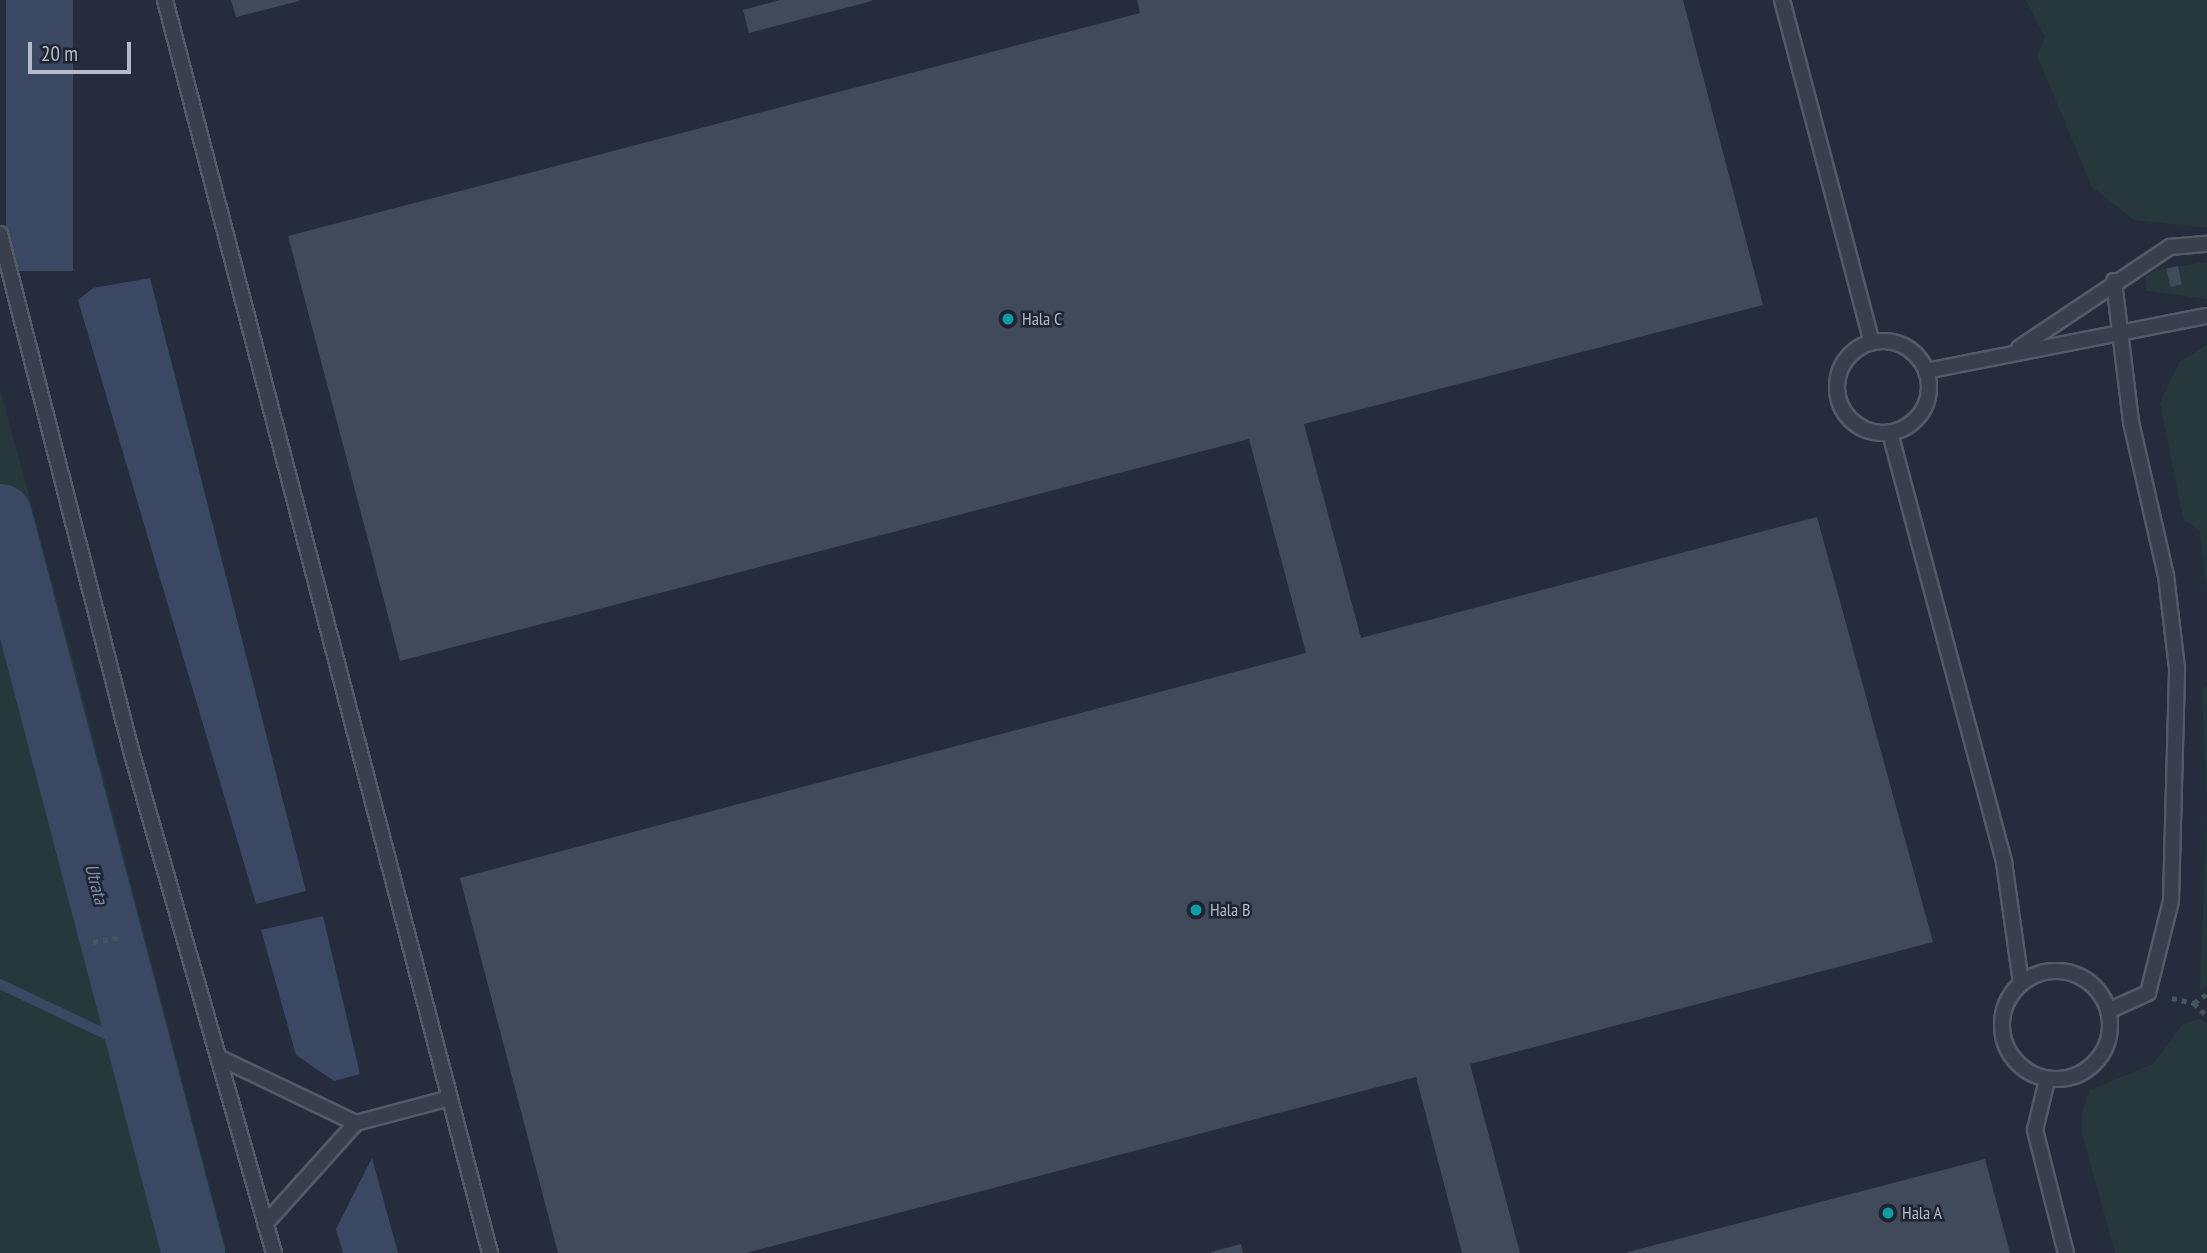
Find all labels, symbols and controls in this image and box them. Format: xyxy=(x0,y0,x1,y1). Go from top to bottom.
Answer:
scale bar xyxy=(32,28,135,72)
text: 20 m xyxy=(41,40,78,67)
place label: Hala C xyxy=(1022,308,1062,330)
marker: Hala C xyxy=(1000,311,1016,327)
water label: Utrata xyxy=(80,861,112,907)
place label: Hala B xyxy=(1210,899,1251,921)
marker: Hala B xyxy=(1188,902,1204,918)
place label: Hala A xyxy=(1902,1202,1943,1224)
marker: Hala A xyxy=(1880,1205,1896,1221)

